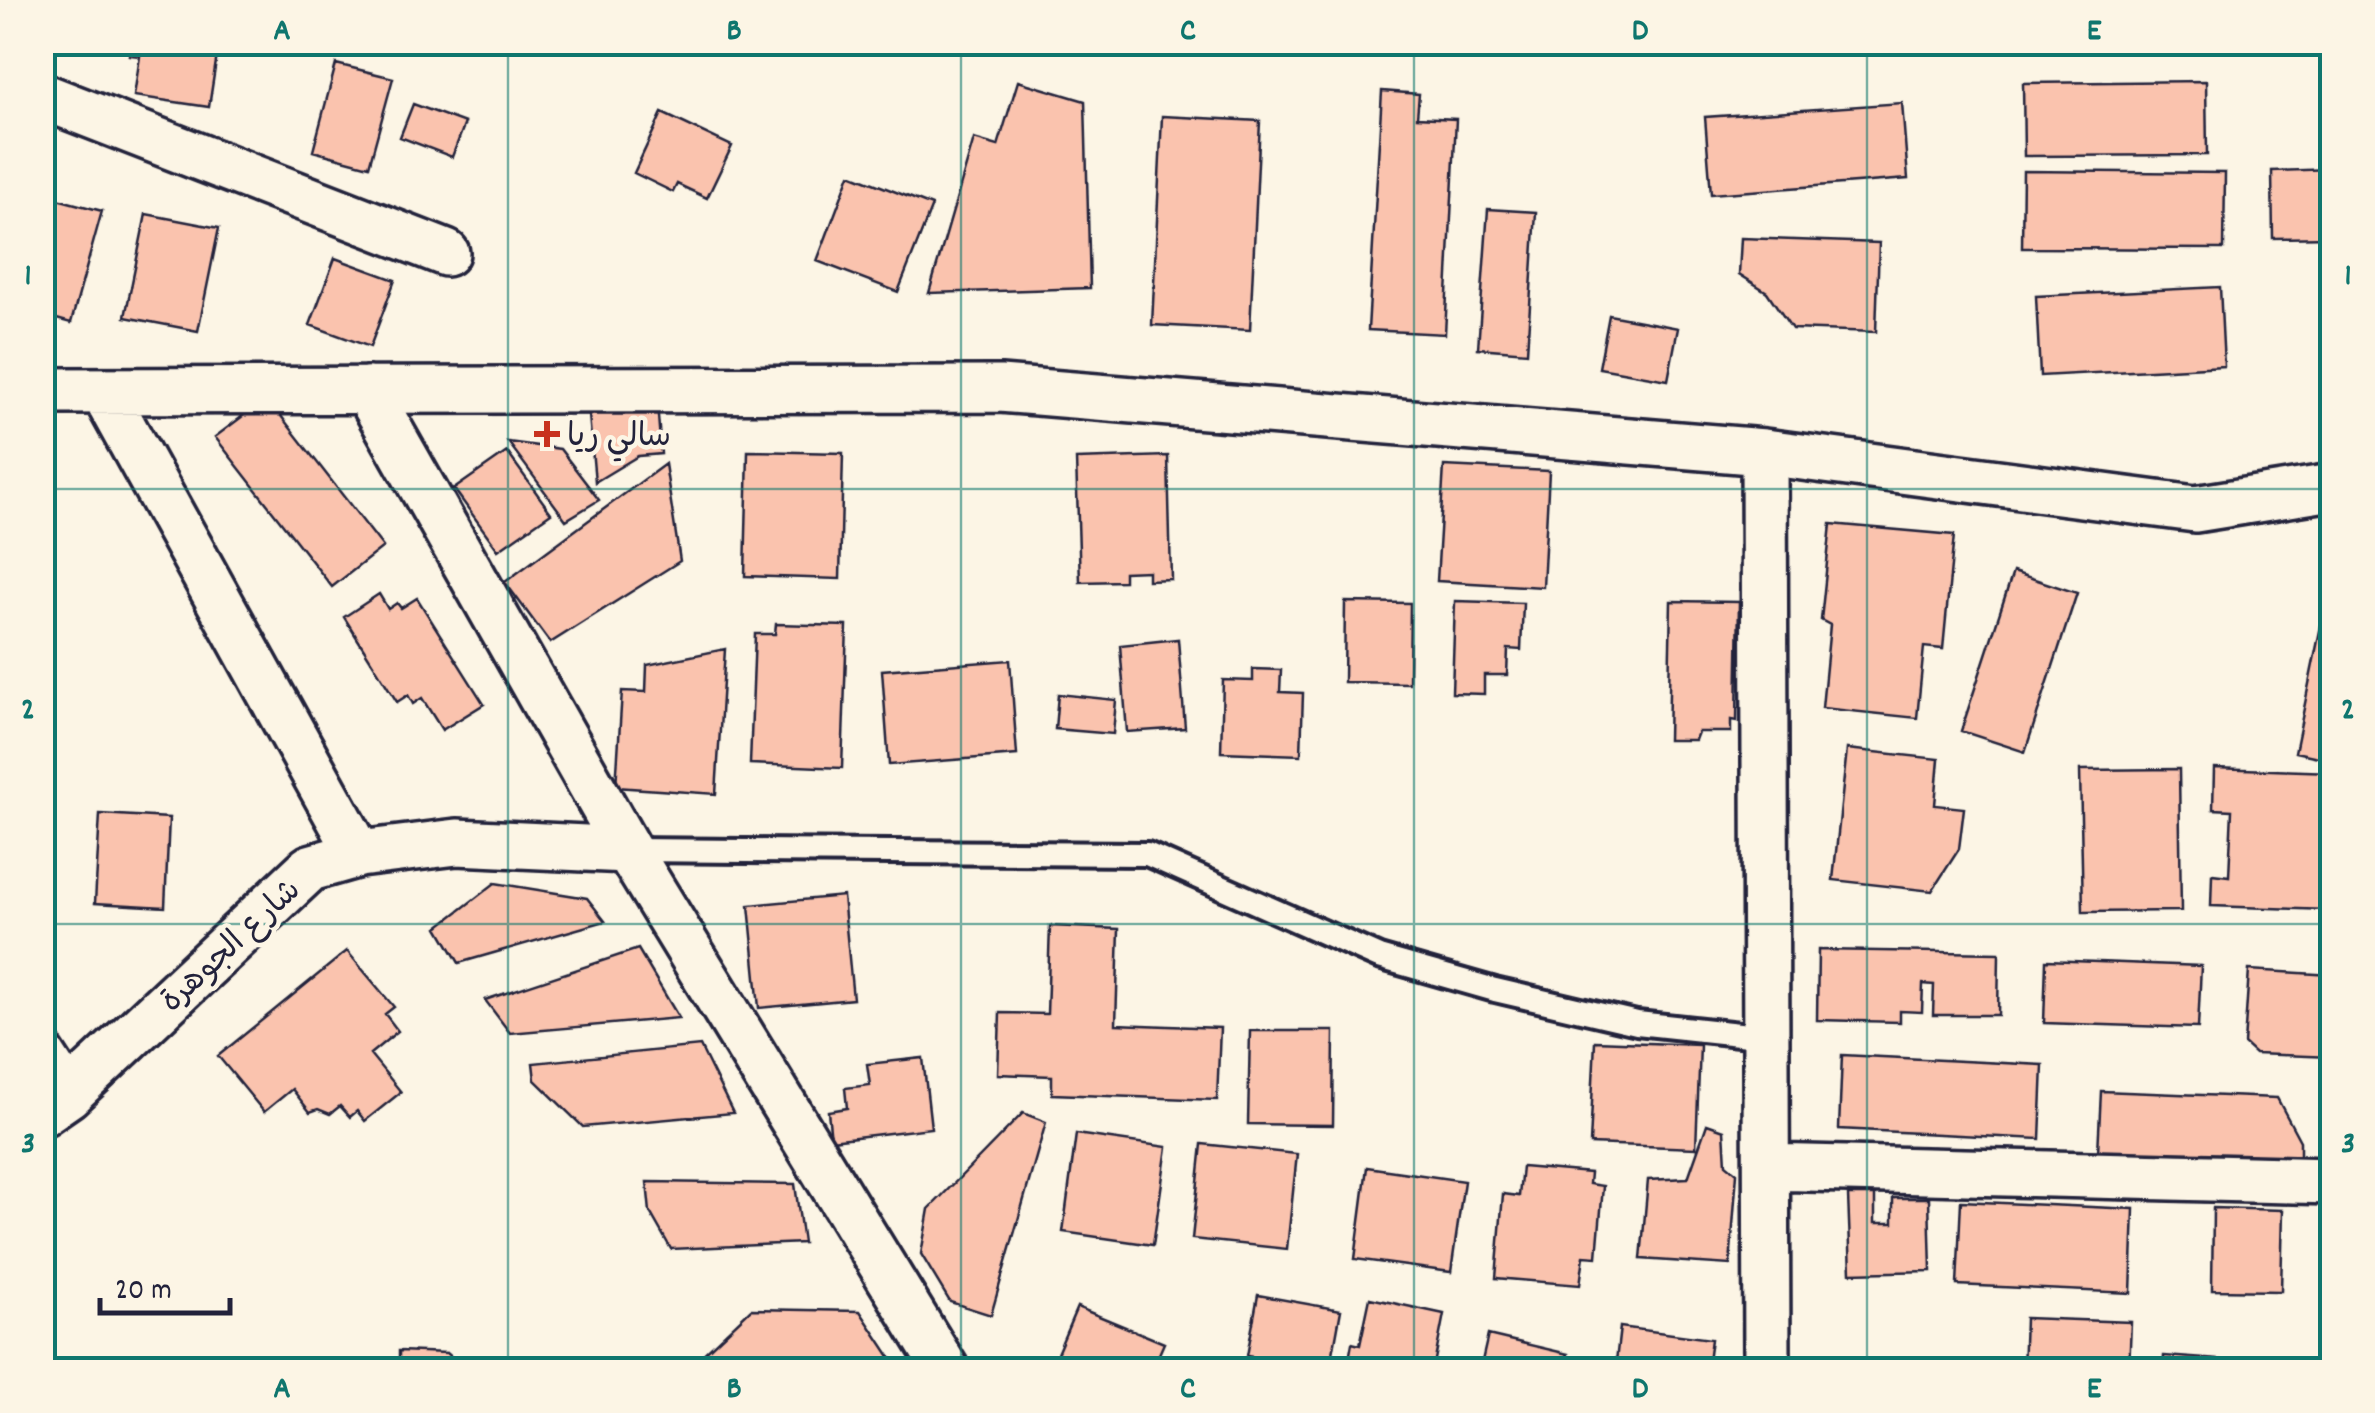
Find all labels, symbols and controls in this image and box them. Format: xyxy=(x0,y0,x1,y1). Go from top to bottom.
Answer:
text: A xyxy=(273,10,291,56)
text: B xyxy=(726,10,742,56)
text: C xyxy=(1180,10,1196,56)
text: D xyxy=(1632,10,1649,56)
text: E xyxy=(2087,10,2102,56)
text: 1 xyxy=(24,255,32,301)
text: 1 xyxy=(2344,255,2352,301)
place label: سالي ريا xyxy=(567,416,671,462)
marker: سالي ريا xyxy=(536,423,558,445)
text: 2 xyxy=(21,689,35,735)
text: 2 xyxy=(2341,689,2355,735)
street label: شارع الجوهرة xyxy=(152,870,313,1025)
text: 3 xyxy=(21,1123,35,1169)
text: 3 xyxy=(2341,1123,2355,1169)
scale bar xyxy=(100,1253,230,1315)
text: 20 m xyxy=(115,1271,172,1314)
text: A xyxy=(273,1368,291,1413)
text: B xyxy=(726,1368,742,1413)
text: C xyxy=(1180,1368,1196,1413)
text: D xyxy=(1632,1368,1649,1413)
text: E xyxy=(2087,1368,2102,1413)

